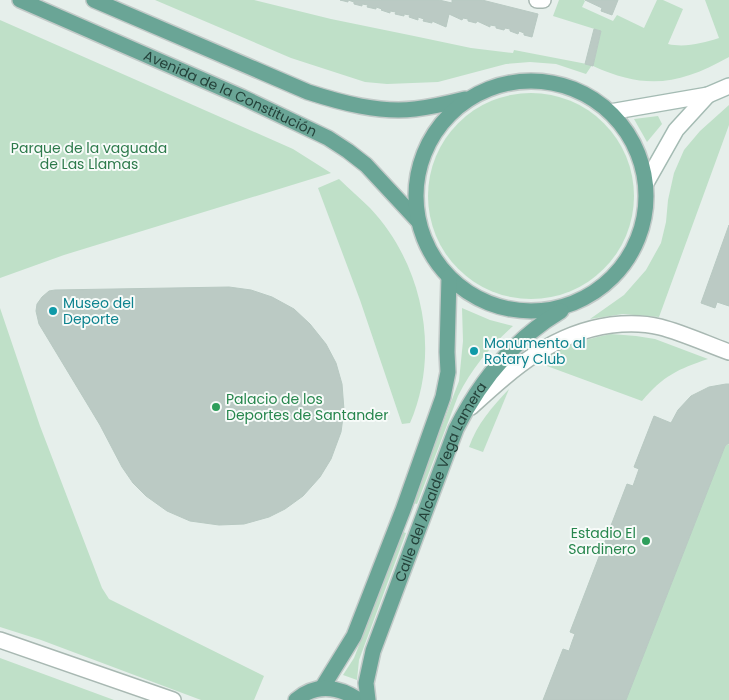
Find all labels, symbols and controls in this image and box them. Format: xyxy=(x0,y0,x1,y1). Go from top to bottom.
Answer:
street label: Avenida de la Constitución xyxy=(140,45,320,141)
park label: Parque de la vaguada de Las Llamas xyxy=(11,138,167,174)
place label: Museo del Deporte xyxy=(63,293,134,329)
marker: Museo del Deporte xyxy=(47,305,59,317)
place label: Monumento al Rotary Club xyxy=(484,333,586,369)
marker: Monumento al Rotary Club xyxy=(468,345,480,357)
street label: Calle del Alcalde Vega Lamera xyxy=(390,378,491,585)
place label: Palacio de los Deportes de Santander xyxy=(226,389,388,425)
marker: Palacio de los Deportes de Santander xyxy=(210,401,222,413)
place label: Estadio El Sardinero xyxy=(568,523,636,559)
marker: Estadio El Sardinero xyxy=(640,535,652,547)

